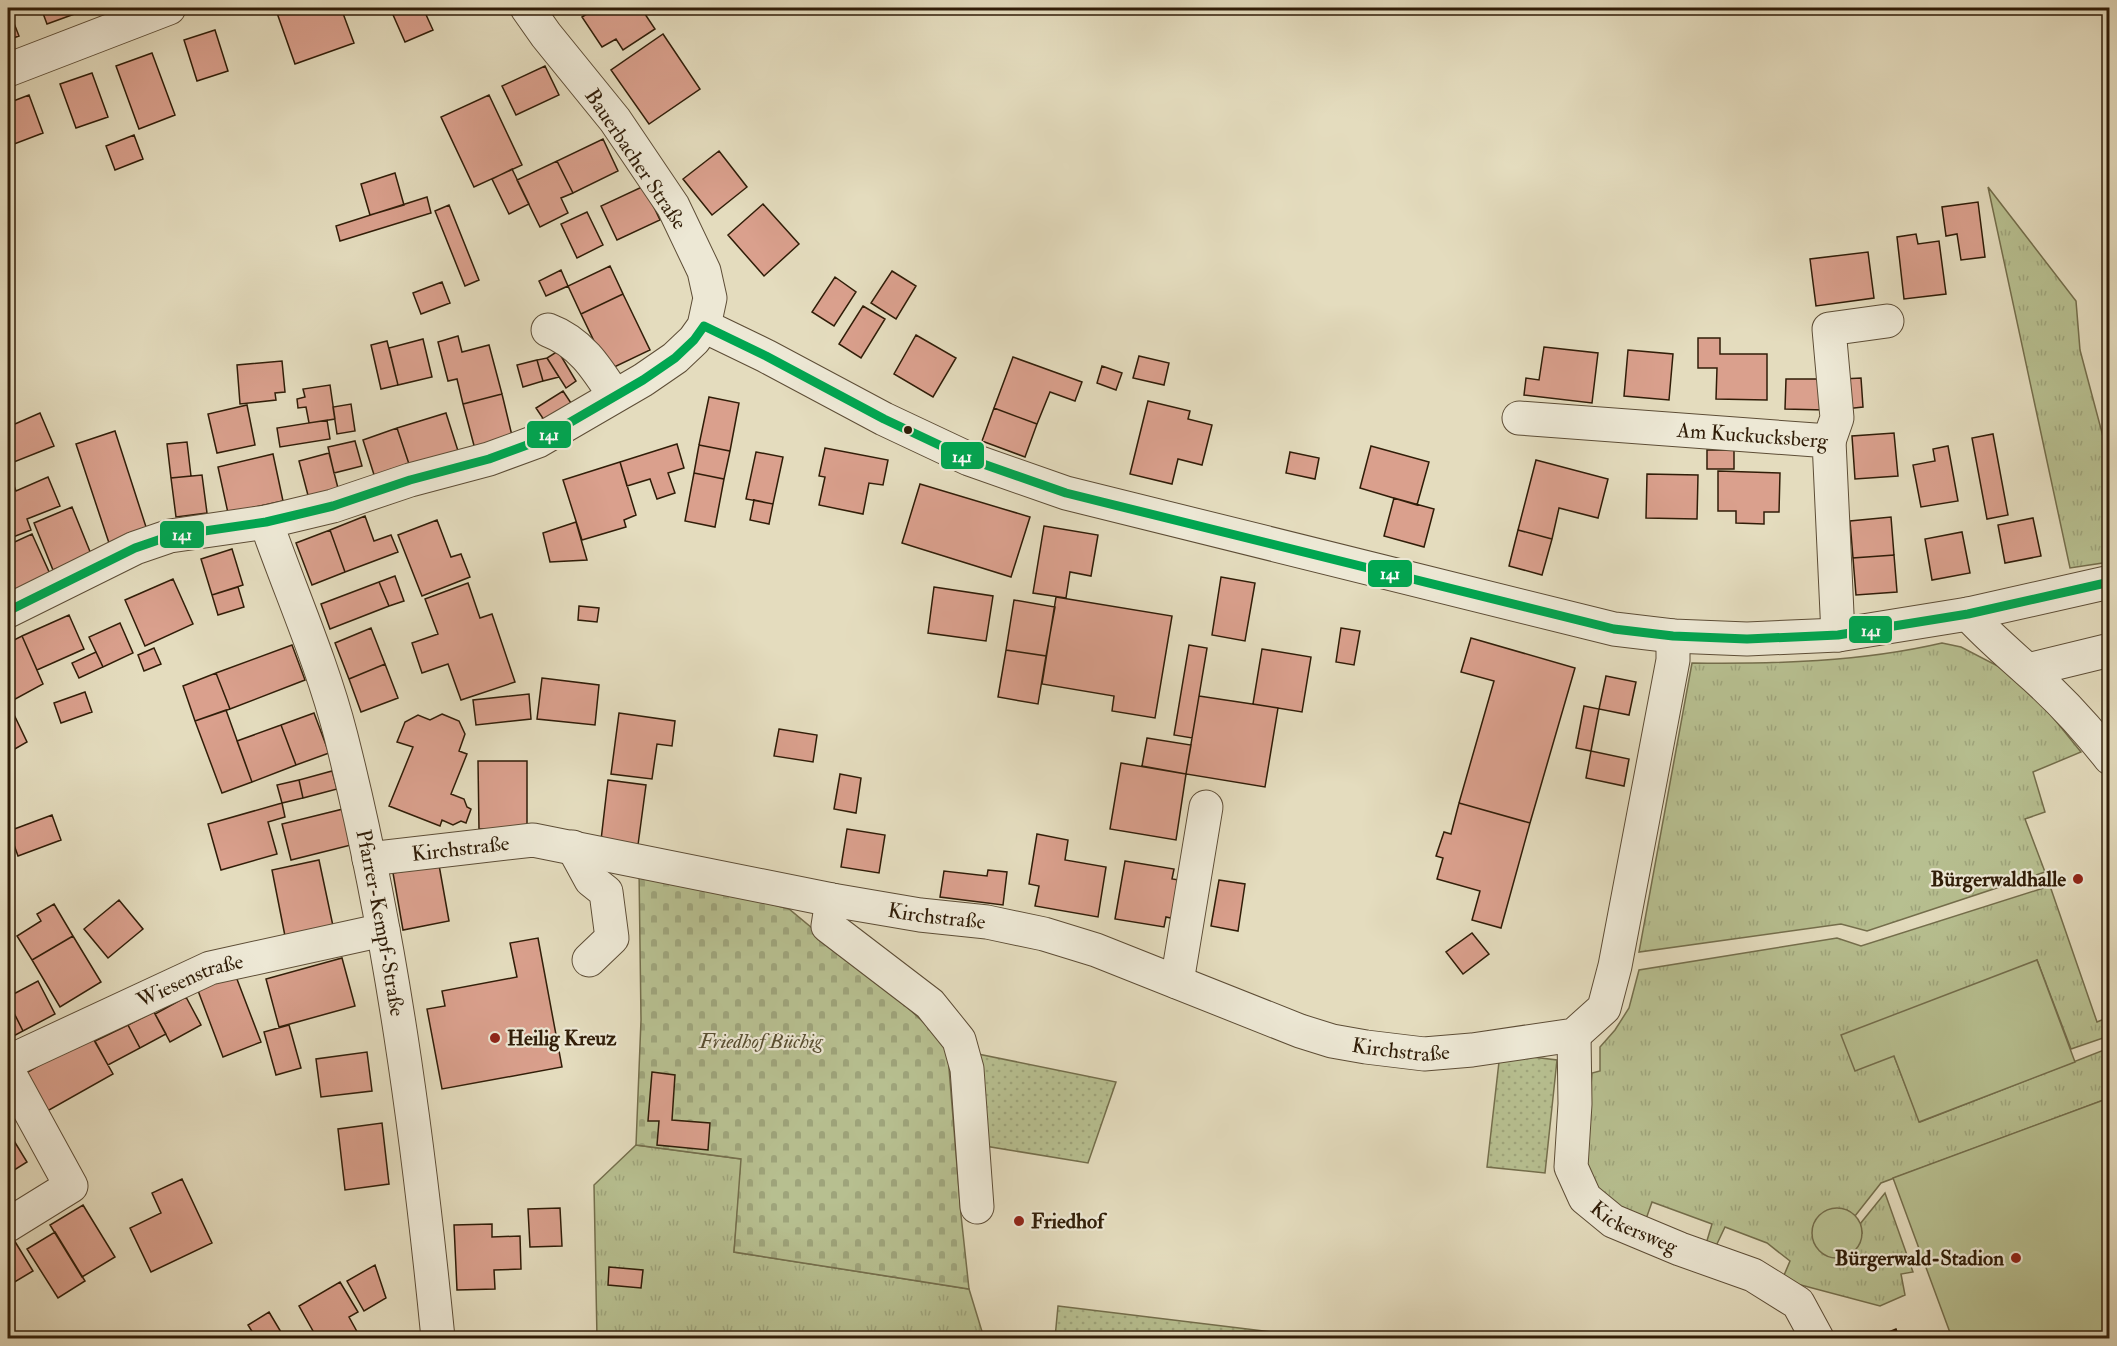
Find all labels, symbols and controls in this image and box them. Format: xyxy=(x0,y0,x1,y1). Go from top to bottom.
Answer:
street label: Bauerbacher Straße xyxy=(578,84,693,235)
street label: Am Kuckucksberg xyxy=(1675,417,1829,455)
line badge: 141 xyxy=(526,420,572,449)
unlabelled marker xyxy=(902,424,914,436)
text: 141 xyxy=(539,425,559,445)
line badge: 141 xyxy=(940,441,985,470)
text: 141 xyxy=(952,447,972,467)
line badge: 141 xyxy=(159,520,205,549)
text: 141 xyxy=(172,525,192,545)
line badge: 141 xyxy=(1367,559,1413,588)
text: 141 xyxy=(1380,564,1400,584)
line badge: 141 xyxy=(1848,615,1893,644)
text: 141 xyxy=(1861,621,1881,641)
street label: Pfarrer-Kempf-Straße xyxy=(349,827,411,1019)
street label: Kirchstraße xyxy=(410,830,511,868)
place label: Bürgerwaldhalle xyxy=(1930,866,2066,893)
marker: Bürgerwaldhalle xyxy=(2071,872,2085,886)
street label: Kirchstraße xyxy=(886,897,987,936)
street label: Wiesenstraße xyxy=(132,948,246,1015)
place label: Heilig Kreuz xyxy=(507,1025,617,1052)
park label: Friedhof Büchig xyxy=(698,1028,824,1055)
marker: Heilig Kreuz xyxy=(488,1031,502,1045)
street label: Kirchstraße xyxy=(1350,1032,1451,1068)
street label: Kickersweg xyxy=(1584,1195,1682,1261)
place label: Friedhof xyxy=(1031,1208,1107,1235)
marker: Friedhof xyxy=(1012,1214,1026,1228)
place label: Bürgerwald-Stadion xyxy=(1835,1245,2004,1272)
marker: Bürgerwald-Stadion xyxy=(2009,1251,2023,1265)

